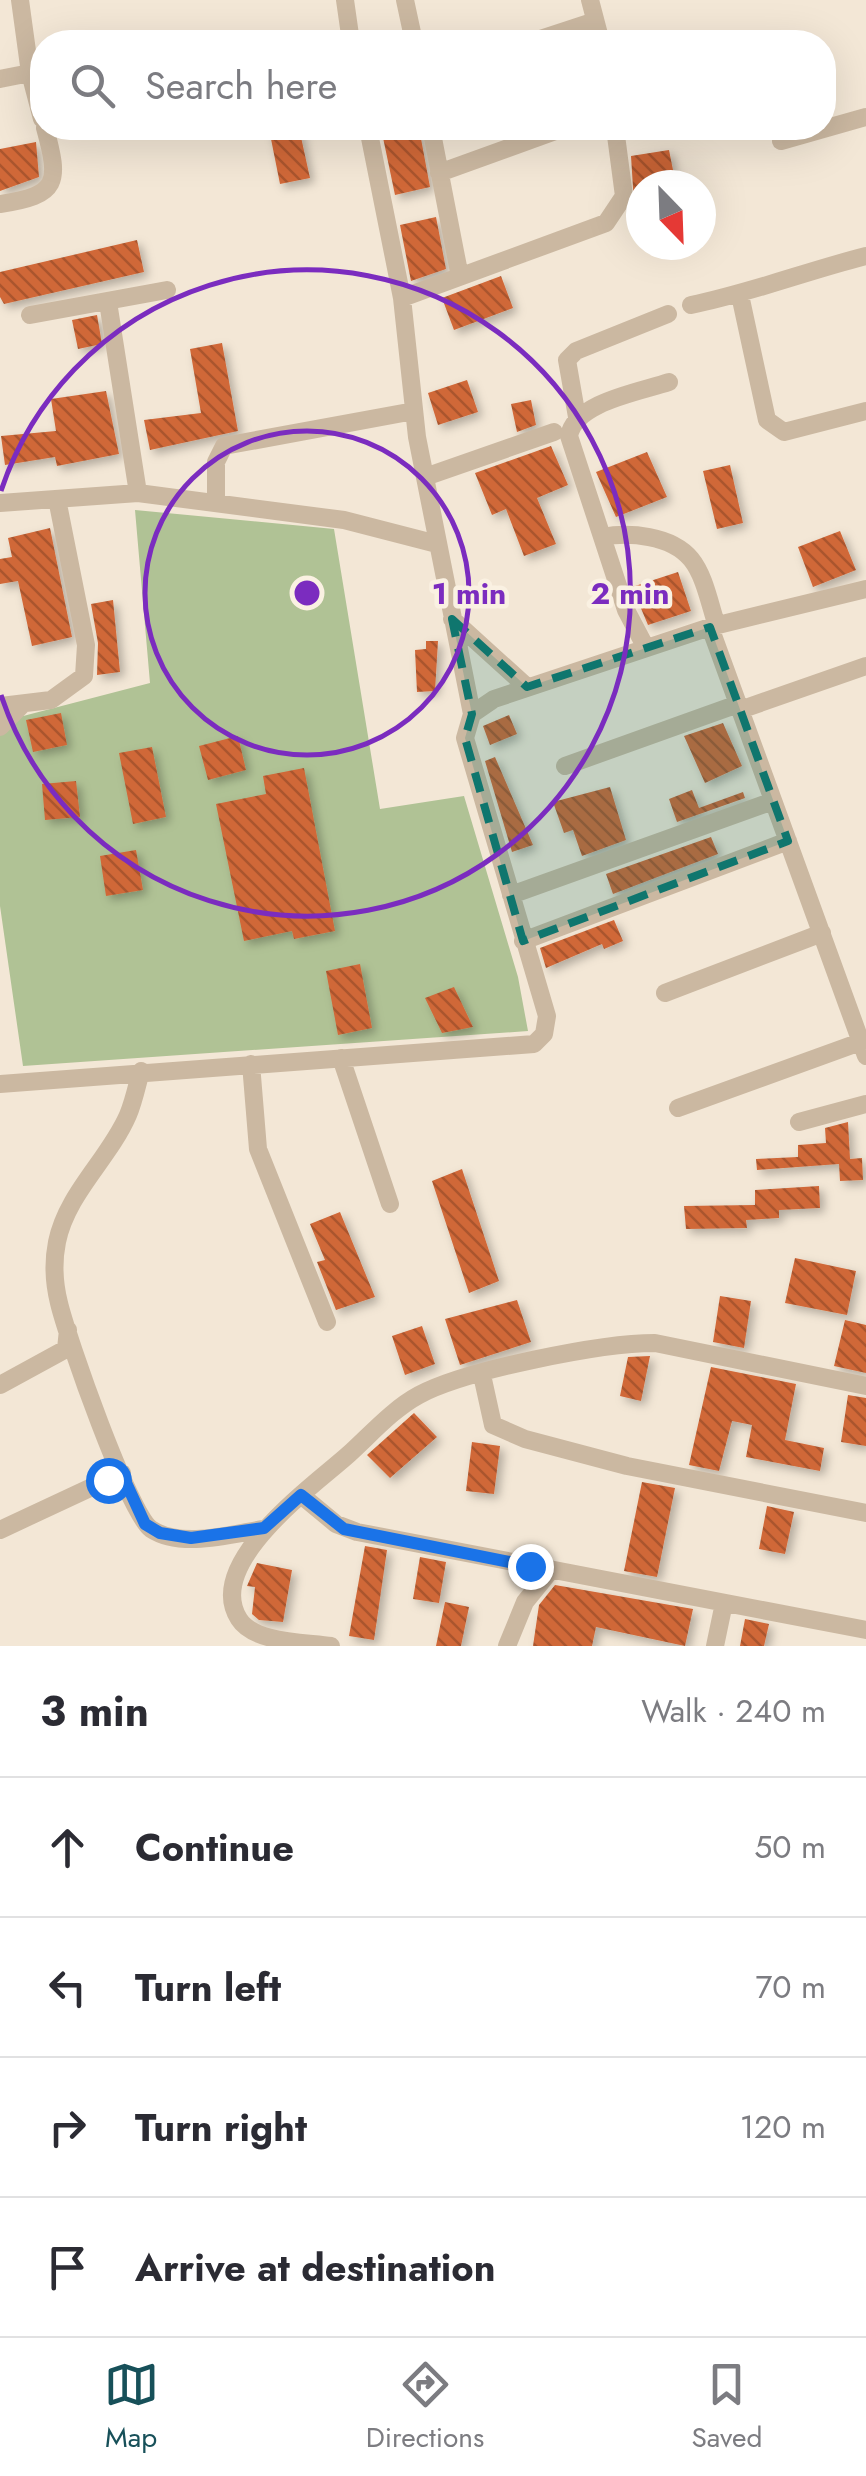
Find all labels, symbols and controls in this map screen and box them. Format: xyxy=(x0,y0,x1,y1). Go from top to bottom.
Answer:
search box xyxy=(30,30,836,140)
icon: search xyxy=(65,58,120,113)
text: Search here xyxy=(145,58,337,113)
north arrow xyxy=(626,170,716,260)
text: 1 min xyxy=(432,572,506,615)
text: 2 min xyxy=(591,572,669,615)
centre of rings xyxy=(289,575,325,611)
route start xyxy=(86,1458,132,1504)
route end xyxy=(508,1544,554,1590)
text: 3 min xyxy=(40,1681,149,1742)
text: Walk · 240 m xyxy=(641,1688,826,1734)
icon: ahead xyxy=(40,1820,95,1875)
text: Continue xyxy=(135,1820,294,1875)
text: 50 m xyxy=(754,1824,826,1870)
icon: left xyxy=(40,1960,95,2015)
text: Turn left xyxy=(135,1960,281,2015)
text: 70 m xyxy=(755,1964,826,2010)
icon: right xyxy=(40,2100,95,2155)
text: Turn right xyxy=(135,2100,307,2155)
text: 120 m xyxy=(740,2104,826,2150)
icon: arrive xyxy=(40,2240,95,2295)
text: Arrive at destination xyxy=(135,2240,496,2295)
tab: Map xyxy=(104,2357,159,2458)
tab: Directions xyxy=(366,2357,484,2458)
tab: Saved xyxy=(691,2357,762,2458)

